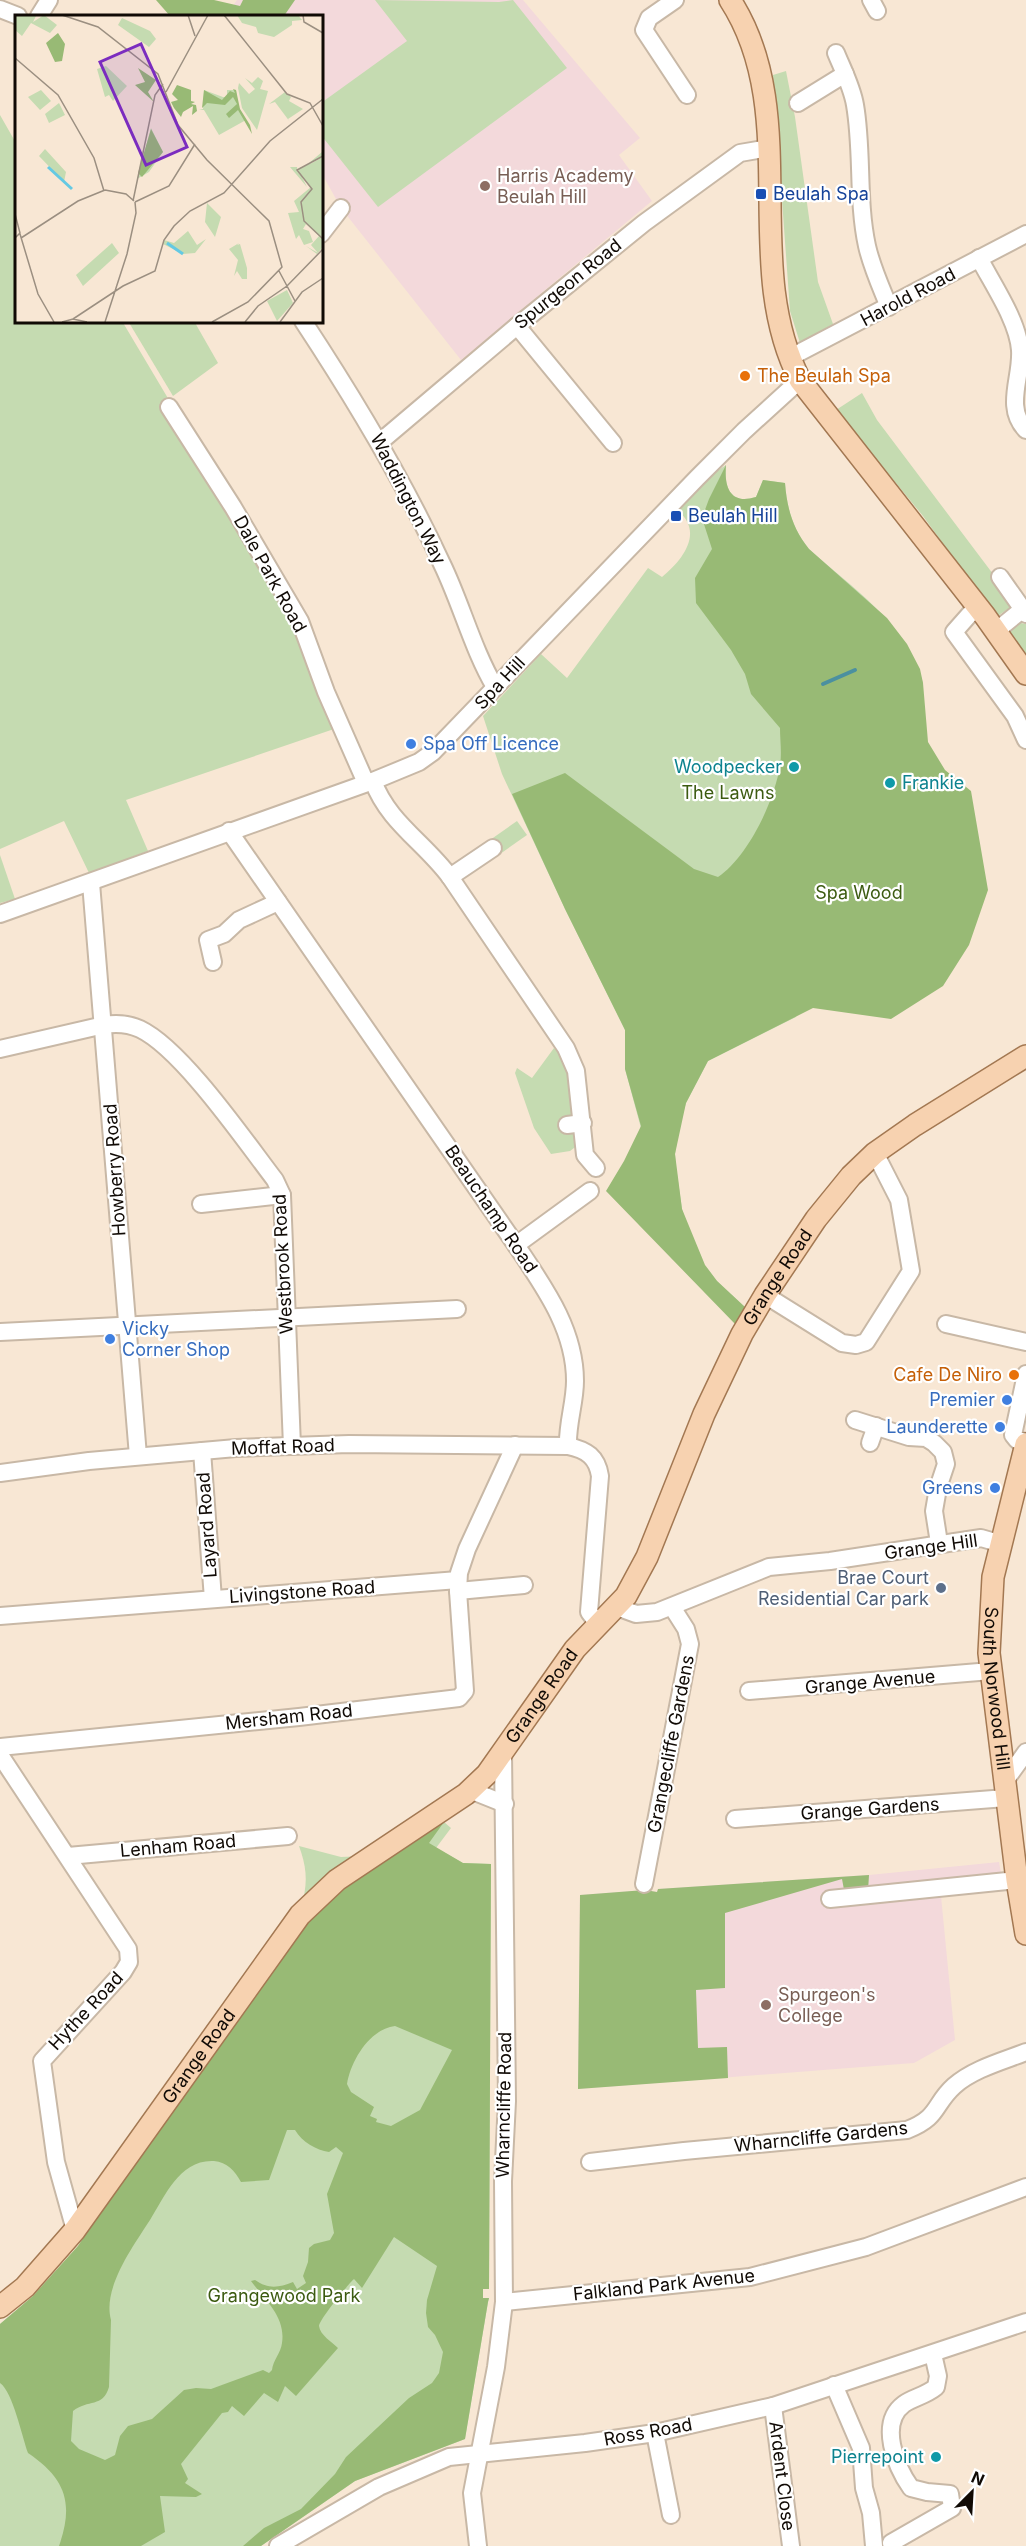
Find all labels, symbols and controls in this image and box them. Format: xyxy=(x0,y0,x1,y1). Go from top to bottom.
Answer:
inset map xyxy=(15,15,322,322)
place label: Harris Academy Beulah Hill xyxy=(497,165,634,207)
marker: Harris Academy Beulah Hill xyxy=(478,179,492,193)
place label: Beulah Spa xyxy=(773,183,869,204)
marker: Beulah Spa xyxy=(754,187,768,201)
street label: Spurgeon Road xyxy=(510,234,625,333)
street label: Harold Road xyxy=(857,263,959,330)
place label: The Beulah Spa xyxy=(757,365,891,386)
marker: The Beulah Spa xyxy=(738,369,752,383)
street label: Waddington Way xyxy=(366,430,450,568)
place label: Beulah Hill xyxy=(688,505,778,526)
marker: Beulah Hill xyxy=(669,509,683,523)
street label: Dale Park Road xyxy=(230,512,311,636)
street label: Spa Hill xyxy=(470,652,529,713)
place label: Spa Off Licence xyxy=(423,733,559,754)
marker: Spa Off Licence xyxy=(404,737,418,751)
place label: Woodpecker xyxy=(674,756,782,777)
marker: Woodpecker xyxy=(787,760,801,774)
place label: Frankie xyxy=(902,772,964,793)
marker: Frankie xyxy=(883,776,897,790)
park label: The Lawns xyxy=(682,782,774,803)
park label: Spa Wood xyxy=(815,882,903,903)
street label: Howberry Road xyxy=(99,1103,130,1237)
street label: Beauchamp Road xyxy=(441,1141,542,1277)
street label: Westbrook Road xyxy=(268,1193,297,1335)
street label: Grange Road xyxy=(738,1225,816,1329)
place label: Vicky Corner Shop xyxy=(122,1318,230,1360)
marker: Vicky Corner Shop xyxy=(103,1332,117,1346)
place label: Cafe De Niro xyxy=(893,1364,1002,1385)
marker: Cafe De Niro xyxy=(1007,1368,1021,1382)
place label: Premier xyxy=(929,1389,995,1410)
marker: Premier xyxy=(1000,1393,1014,1407)
place label: Launderette xyxy=(886,1416,988,1437)
marker: Launderette xyxy=(993,1420,1007,1434)
street label: Moffat Road xyxy=(231,1434,335,1459)
street label: Layard Road xyxy=(192,1471,221,1579)
place label: Greens xyxy=(922,1477,983,1498)
marker: Greens xyxy=(988,1481,1002,1495)
street label: Grange Hill xyxy=(883,1530,979,1563)
place label: Brae Court Residential Car park xyxy=(758,1567,929,1609)
street label: Livingstone Road xyxy=(228,1576,376,1607)
marker: Brae Court Residential Car park xyxy=(934,1581,948,1595)
street label: South Norwood Hill xyxy=(979,1606,1014,1771)
street label: Grange Road xyxy=(501,1645,582,1747)
street label: Grangecliffe Gardens xyxy=(643,1653,698,1835)
street label: Grange Avenue xyxy=(804,1665,936,1698)
street label: Mersham Road xyxy=(224,1699,354,1734)
street label: Grange Gardens xyxy=(800,1793,940,1824)
street label: Lenham Road xyxy=(119,1830,237,1861)
street label: Hythe Road xyxy=(44,1967,127,2054)
place label: Spurgeon's College xyxy=(778,1984,876,2026)
marker: Spurgeon's College xyxy=(759,1998,773,2012)
street label: Grange Road xyxy=(158,2005,239,2108)
street label: Wharncliffe Road xyxy=(492,2032,515,2178)
street label: Wharncliffe Gardens xyxy=(733,2117,909,2156)
street label: Falkland Park Avenue xyxy=(572,2265,756,2304)
park label: Grangewood Park xyxy=(208,2285,361,2306)
street label: Ross Road xyxy=(602,2413,694,2450)
street label: Ardent Close xyxy=(765,2420,800,2532)
place label: Pierrepoint xyxy=(831,2446,924,2467)
marker: Pierrepoint xyxy=(929,2450,943,2464)
north arrow xyxy=(942,2462,1002,2522)
text: N xyxy=(968,2467,988,2490)

